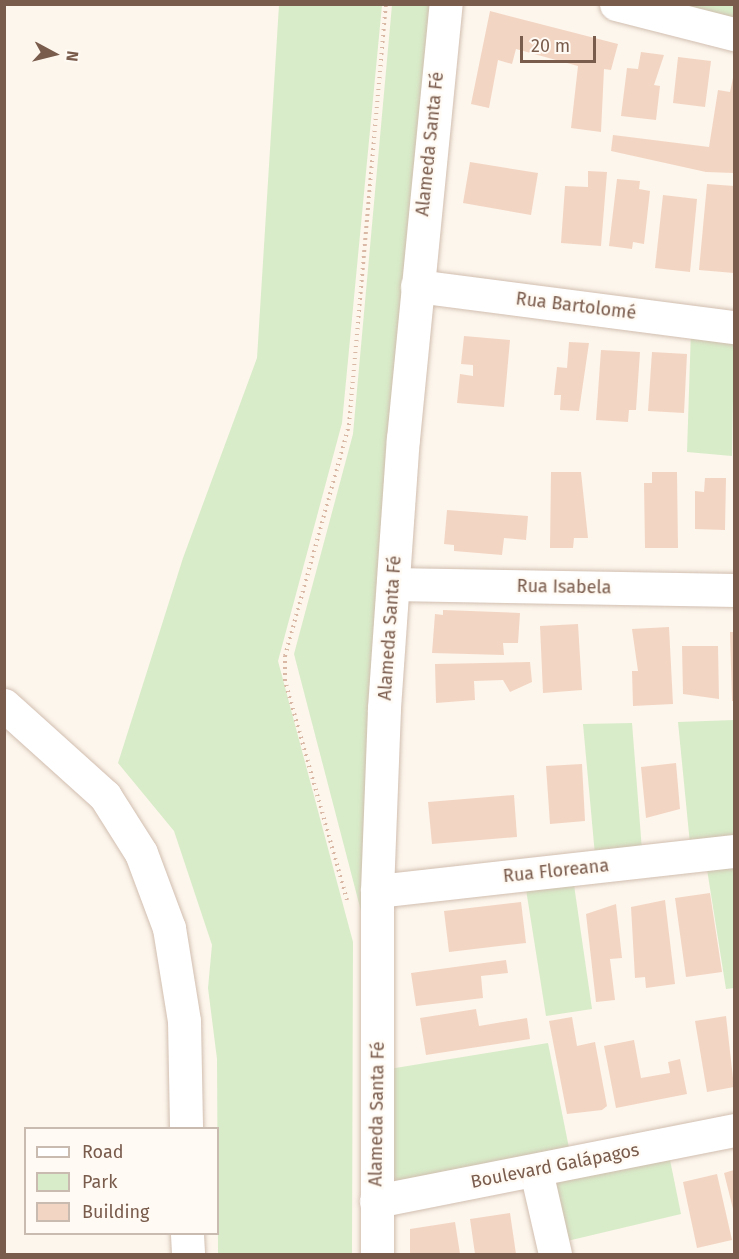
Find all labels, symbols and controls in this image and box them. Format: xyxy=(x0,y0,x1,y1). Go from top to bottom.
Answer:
north arrow xyxy=(24,24,84,84)
scale bar xyxy=(523,24,600,62)
text: 20 m xyxy=(531,35,570,57)
text: N xyxy=(62,50,82,63)
street label: Alameda Santa Fé xyxy=(412,71,448,217)
street label: Rua Bartolomé xyxy=(514,288,638,324)
street label: Alameda Santa Fé xyxy=(374,555,406,701)
street label: Rua Isabela xyxy=(516,575,612,599)
street label: Rua Floreana xyxy=(502,855,610,887)
street label: Alameda Santa Fé xyxy=(365,1041,389,1187)
legend xyxy=(24,1127,219,1235)
street label: Boulevard Galápagos xyxy=(469,1139,641,1193)
text: Road xyxy=(82,1141,124,1163)
text: Park xyxy=(82,1171,117,1193)
text: Building xyxy=(82,1201,149,1223)

